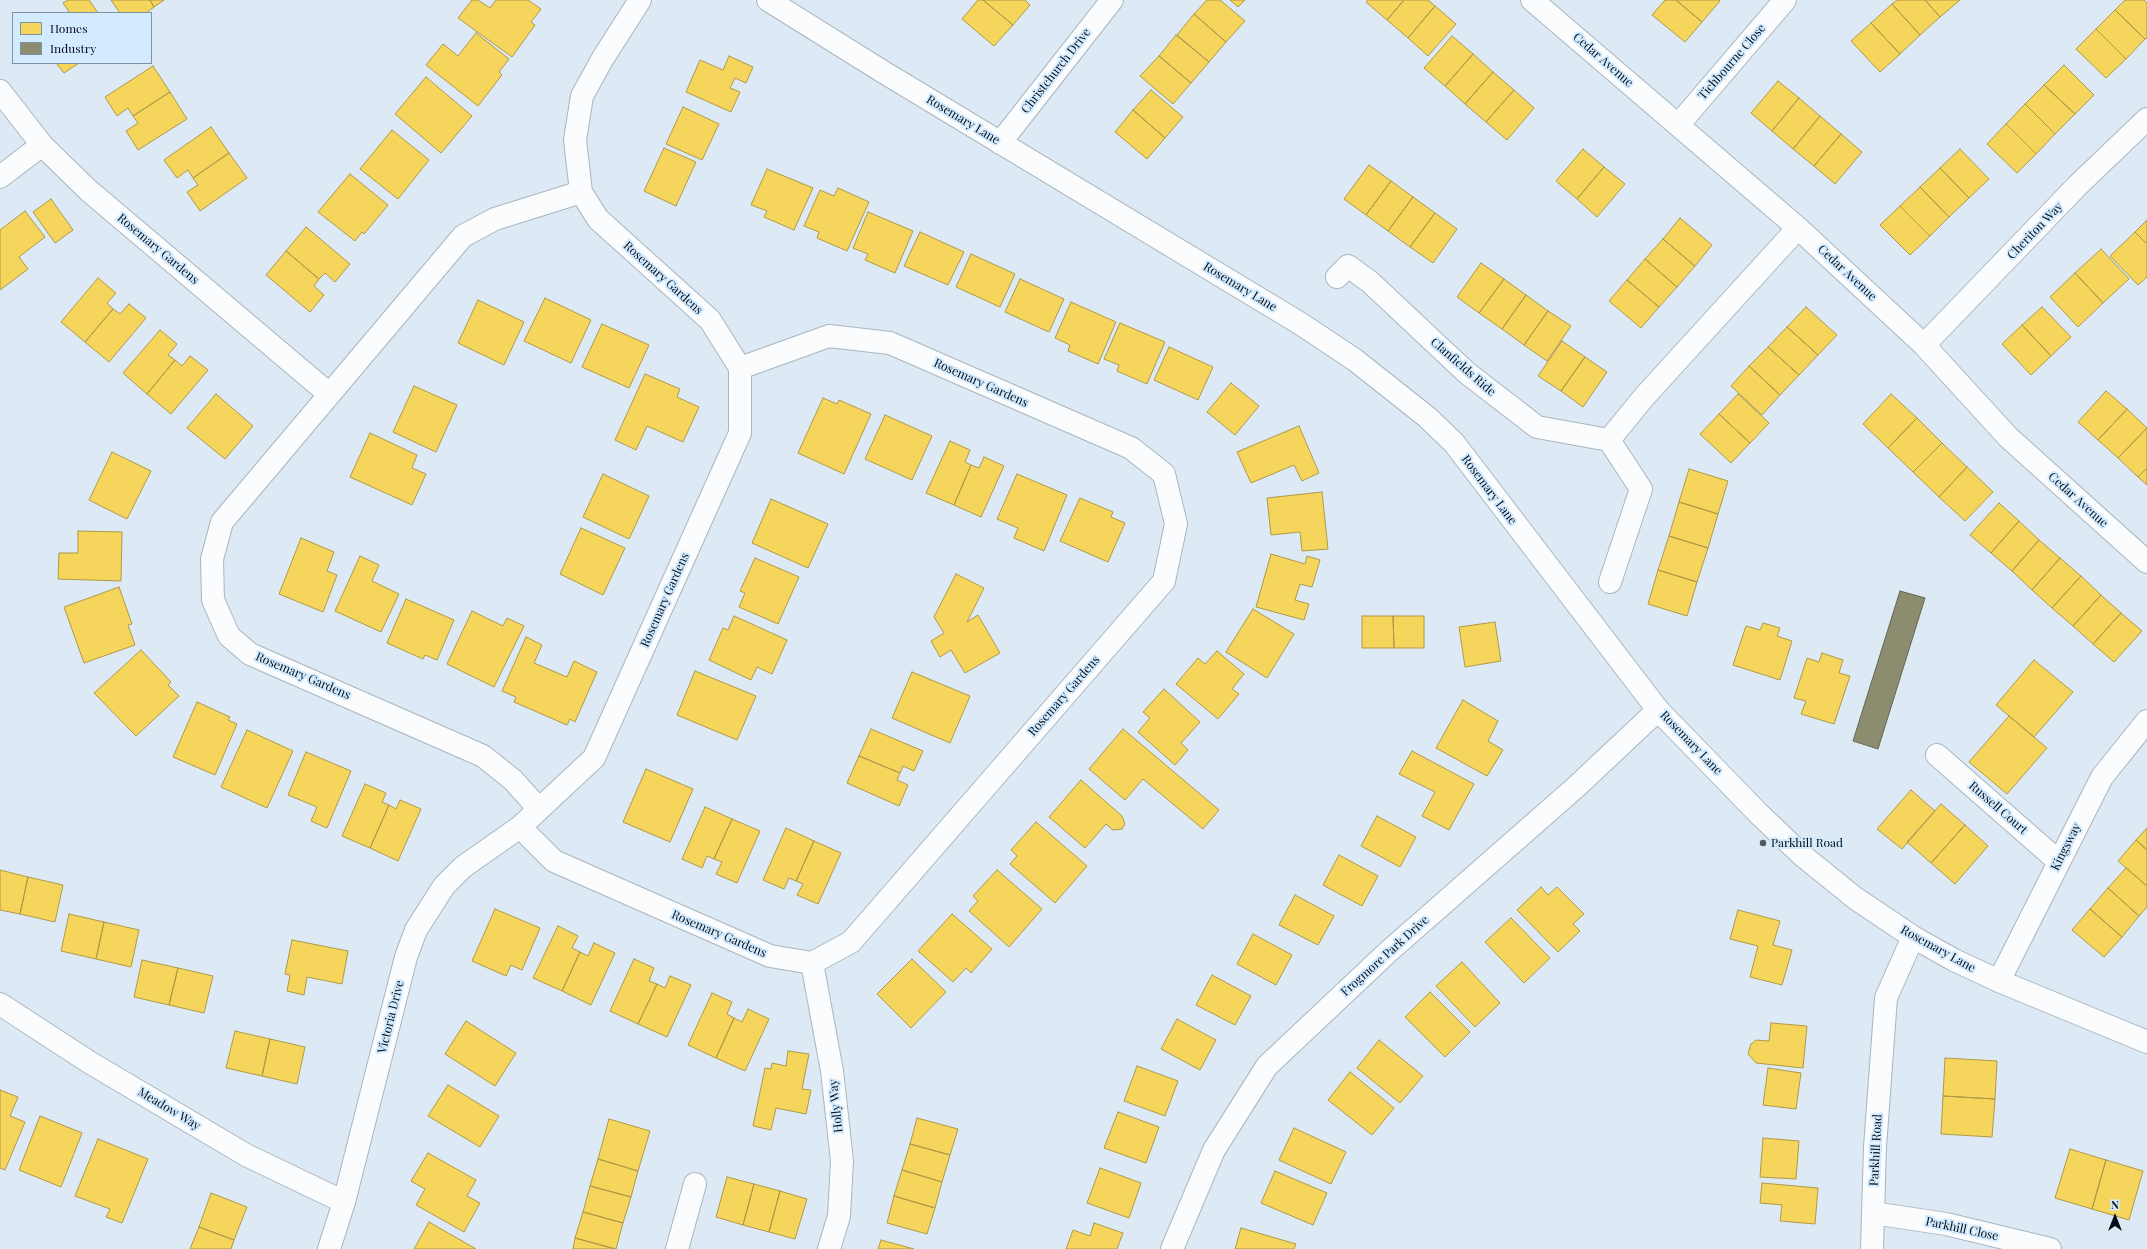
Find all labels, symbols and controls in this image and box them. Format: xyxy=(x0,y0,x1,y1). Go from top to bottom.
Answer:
legend xyxy=(12,12,152,64)
text: Homes xyxy=(50,20,88,36)
street label: Tichbourne Close xyxy=(1695,21,1769,103)
street label: Christchurch Drive xyxy=(1018,26,1094,116)
street label: Cedar Avenue xyxy=(1570,30,1636,90)
text: Industry xyxy=(50,40,96,56)
street label: Rosemary Lane xyxy=(924,92,1002,148)
street label: Cheriton Way xyxy=(2004,200,2066,262)
street label: Rosemary Gardens xyxy=(114,211,202,287)
street label: Rosemary Gardens xyxy=(620,239,706,317)
street label: Cedar Avenue xyxy=(1815,242,1879,304)
street label: Rosemary Lane xyxy=(1201,259,1279,315)
street label: Clanfields Ride xyxy=(1428,335,1498,399)
street label: Rosemary Gardens xyxy=(932,356,1030,410)
street label: Rosemary Lane xyxy=(1458,452,1520,528)
street label: Cedar Avenue xyxy=(2045,469,2111,531)
street label: Rosemary Gardens xyxy=(638,551,692,649)
street label: Rosemary Gardens xyxy=(253,649,353,703)
street label: Rosemary Gardens xyxy=(1025,653,1103,739)
street label: Rosemary Lane xyxy=(1657,708,1725,778)
street label: Russell Court xyxy=(1966,779,2030,837)
street label: Kingsway xyxy=(2048,821,2084,873)
place label: Parkhill Road xyxy=(1771,836,1843,850)
marker: Parkhill Road xyxy=(1758,838,1768,848)
street label: Rosemary Gardens xyxy=(669,907,769,961)
street label: Frogmore Park Drive xyxy=(1338,913,1432,999)
street label: Rosemary Lane xyxy=(1898,923,1978,975)
street label: Victoria Drive xyxy=(375,979,407,1055)
street label: Holly Way xyxy=(826,1079,846,1133)
street label: Meadow Way xyxy=(135,1085,203,1133)
street label: Parkhill Road xyxy=(1867,1114,1885,1186)
north arrow xyxy=(2095,1197,2135,1237)
text: N xyxy=(2111,1197,2119,1212)
street label: Parkhill Close xyxy=(1924,1214,2000,1244)

